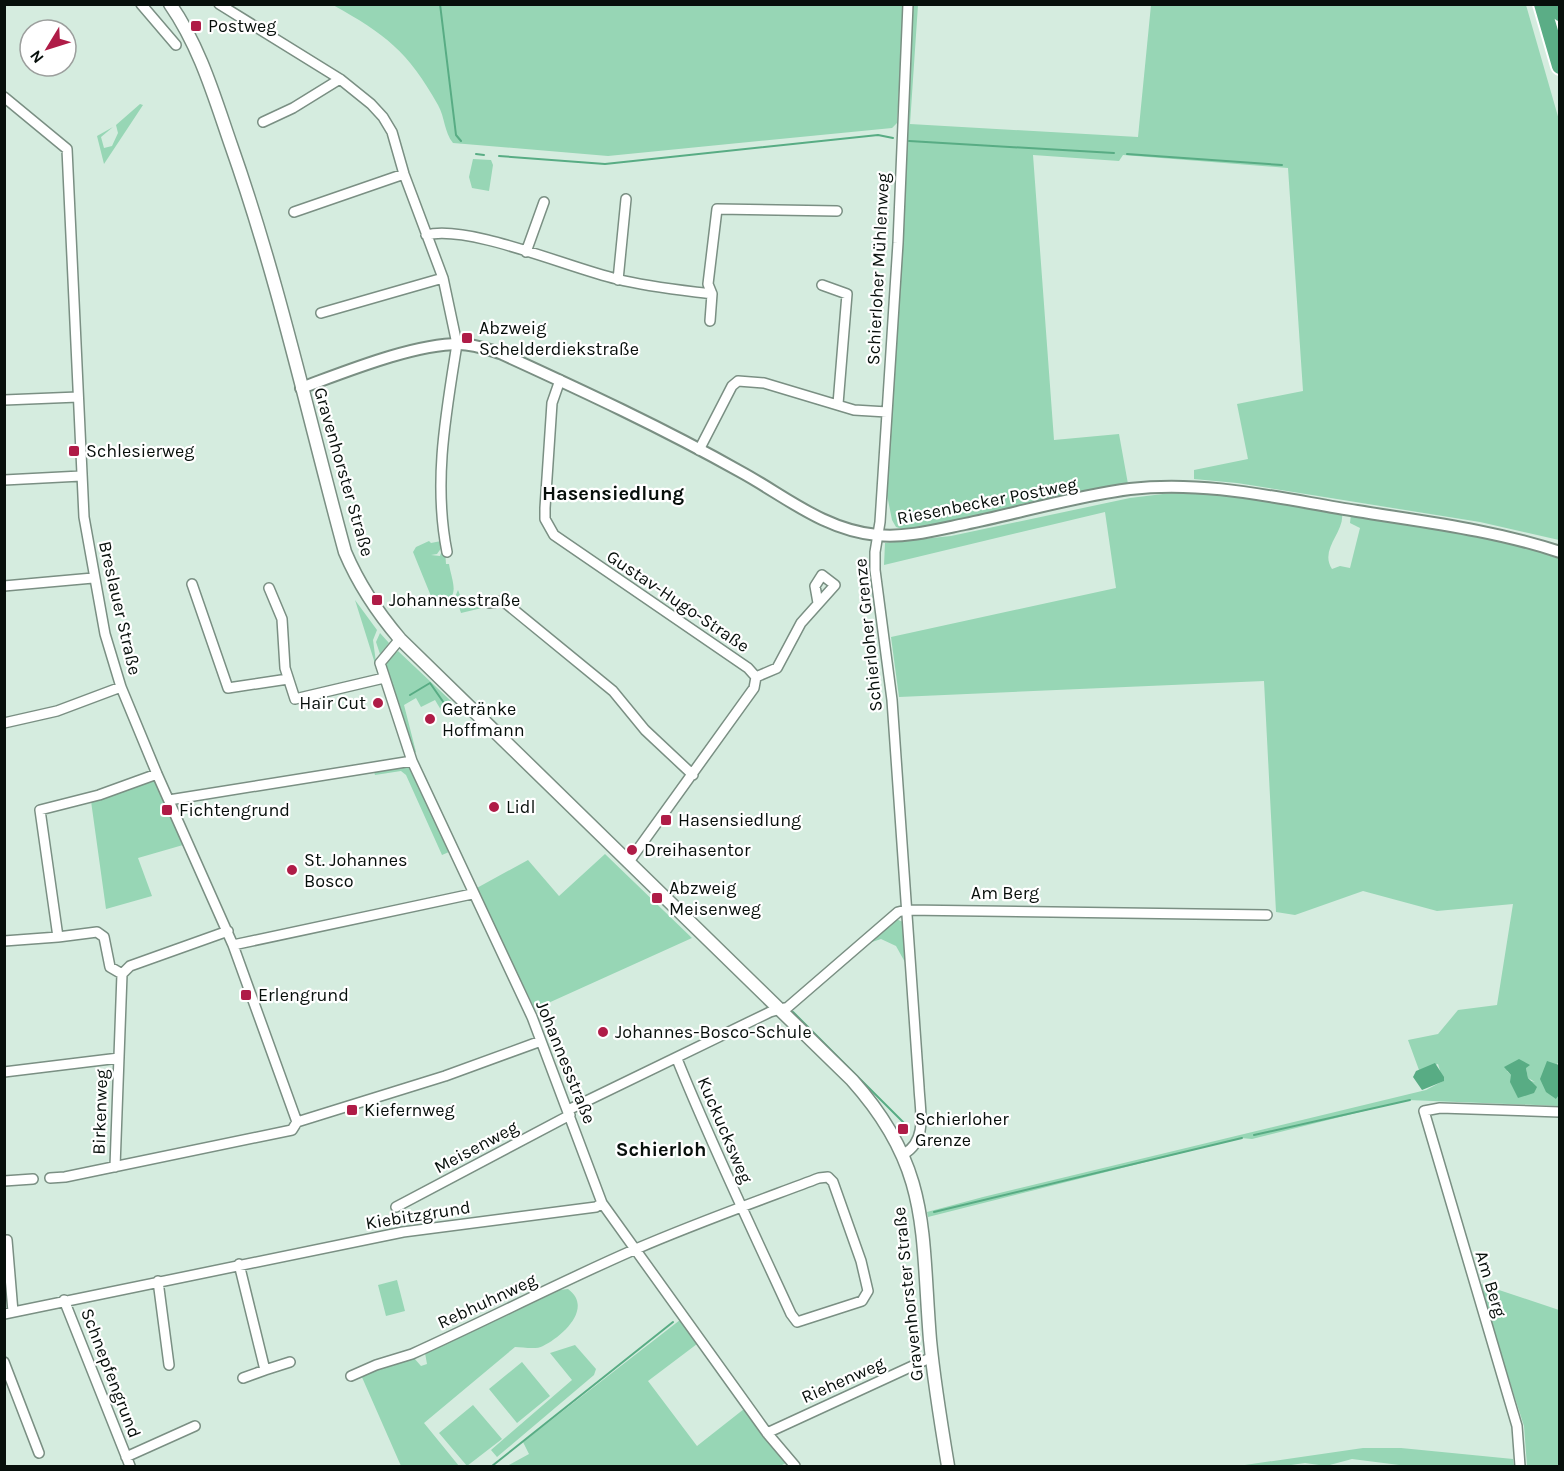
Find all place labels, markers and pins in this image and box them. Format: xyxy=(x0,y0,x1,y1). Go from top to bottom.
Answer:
place label: Postweg xyxy=(208,15,276,37)
marker: Postweg xyxy=(189,19,203,33)
place label: Abzweig Schelderdiekstraße xyxy=(479,317,639,360)
marker: Abzweig Schelderdiekstraße xyxy=(460,331,474,345)
place label: Schlesierweg xyxy=(86,440,194,462)
marker: Schlesierweg xyxy=(67,444,81,458)
place label: Johannesstraße xyxy=(389,589,520,611)
marker: Johannesstraße xyxy=(370,593,384,607)
place label: Hair Cut xyxy=(299,692,366,714)
marker: Hair Cut xyxy=(371,696,385,710)
place label: Getränke Hoffmann xyxy=(442,698,525,741)
marker: Getränke Hoffmann xyxy=(423,712,437,726)
place label: Lidl xyxy=(506,796,535,818)
place label: Fichtengrund xyxy=(179,799,290,821)
marker: Lidl xyxy=(487,800,501,814)
marker: Fichtengrund xyxy=(160,803,174,817)
place label: Hasensiedlung xyxy=(678,809,801,831)
marker: Hasensiedlung xyxy=(659,813,673,827)
place label: Dreihasentor xyxy=(644,839,751,861)
marker: Dreihasentor xyxy=(625,843,639,857)
place label: St. Johannes Bosco xyxy=(304,849,407,892)
marker: St. Johannes Bosco xyxy=(285,863,299,877)
place label: Abzweig Meisenweg xyxy=(669,877,761,920)
marker: Abzweig Meisenweg xyxy=(650,891,664,905)
place label: Erlengrund xyxy=(258,984,349,1006)
marker: Erlengrund xyxy=(239,988,253,1002)
place label: Johannes-Bosco-Schule xyxy=(615,1021,812,1043)
marker: Johannes-Bosco-Schule xyxy=(596,1025,610,1039)
place label: Kiefernweg xyxy=(364,1099,455,1121)
marker: Kiefernweg xyxy=(345,1103,359,1117)
place label: Schierloher Grenze xyxy=(915,1108,1009,1151)
marker: Schierloher Grenze xyxy=(896,1122,910,1136)

